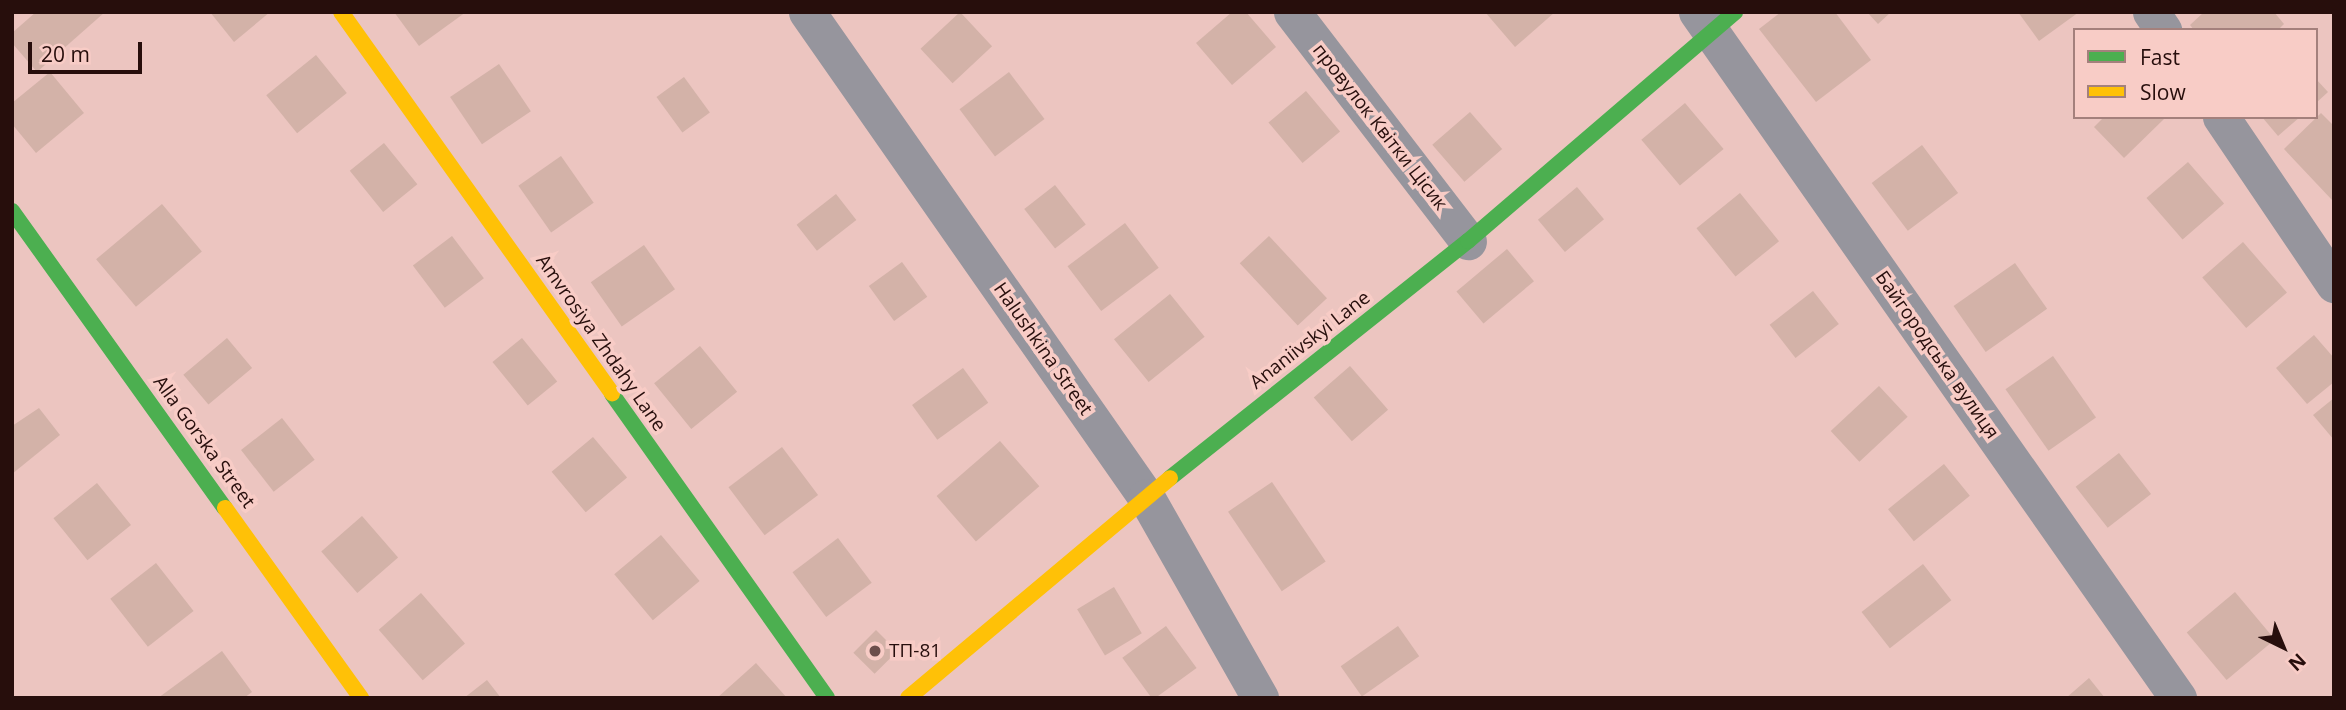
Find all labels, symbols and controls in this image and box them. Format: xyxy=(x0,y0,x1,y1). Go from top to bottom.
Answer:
scale bar xyxy=(32,28,145,72)
legend xyxy=(2073,28,2318,119)
street label: провулок Квітки Цісик xyxy=(1308,39,1452,215)
text: 20 m xyxy=(41,40,90,68)
text: Fast xyxy=(2140,43,2180,71)
text: Slow xyxy=(2140,78,2186,106)
street label: Amvrosiya Zhdahy Lane xyxy=(531,250,671,436)
street label: Байгородська вулиця xyxy=(1871,267,2003,443)
street label: Halushkina Street xyxy=(989,278,1097,420)
street label: Ananiivskyi Lane xyxy=(1245,286,1375,394)
street label: Alla Gorska Street xyxy=(148,372,260,512)
north arrow xyxy=(2248,612,2318,682)
place label: ТП-81 xyxy=(889,640,941,662)
marker: ТП-81 xyxy=(867,643,883,659)
text: N xyxy=(2283,648,2312,677)

